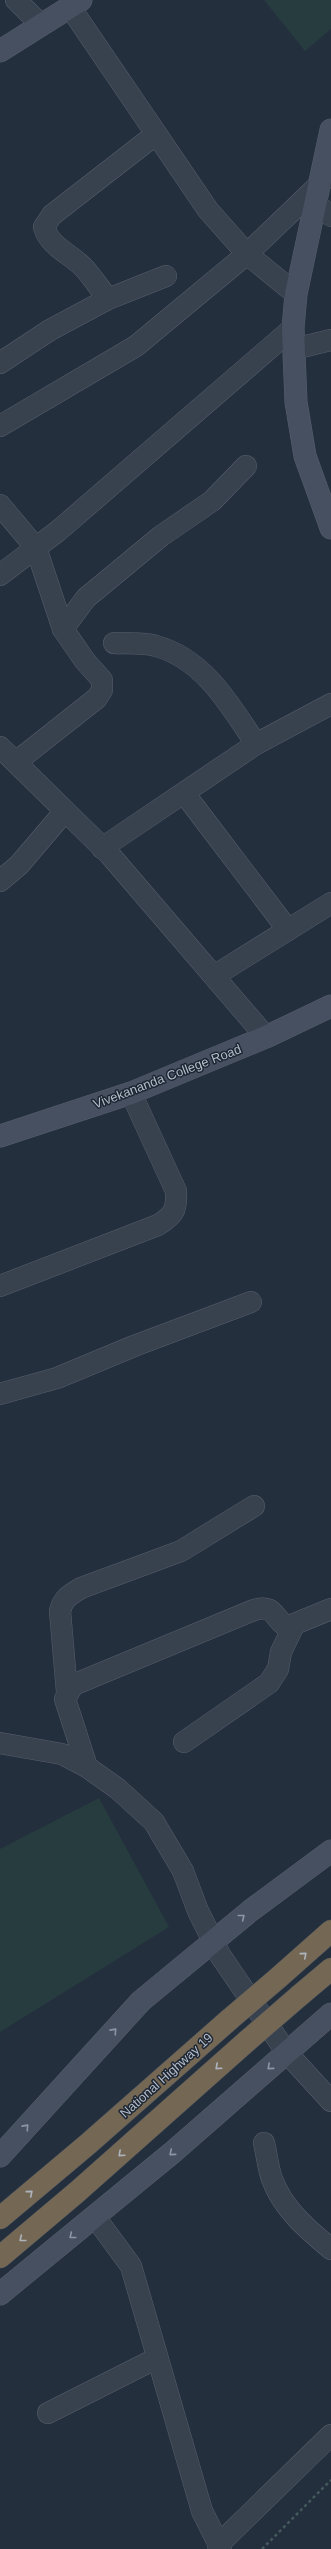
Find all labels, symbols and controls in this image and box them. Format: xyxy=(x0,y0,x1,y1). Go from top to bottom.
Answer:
street label: Vivekananda College Road xyxy=(91,1041,243,1112)
one-way arrow xyxy=(238,1914,245,1921)
one-way arrow xyxy=(300,1952,307,1959)
one-way arrow xyxy=(109,2028,116,2036)
street label: National Highway 19 xyxy=(117,2030,216,2121)
one-way arrow xyxy=(215,2063,223,2070)
one-way arrow xyxy=(267,2063,275,2070)
one-way arrow xyxy=(22,2125,29,2132)
one-way arrow xyxy=(169,2148,177,2155)
one-way arrow xyxy=(118,2149,125,2156)
one-way arrow xyxy=(25,2190,33,2197)
one-way arrow xyxy=(69,2231,76,2238)
one-way arrow xyxy=(20,2234,27,2241)

